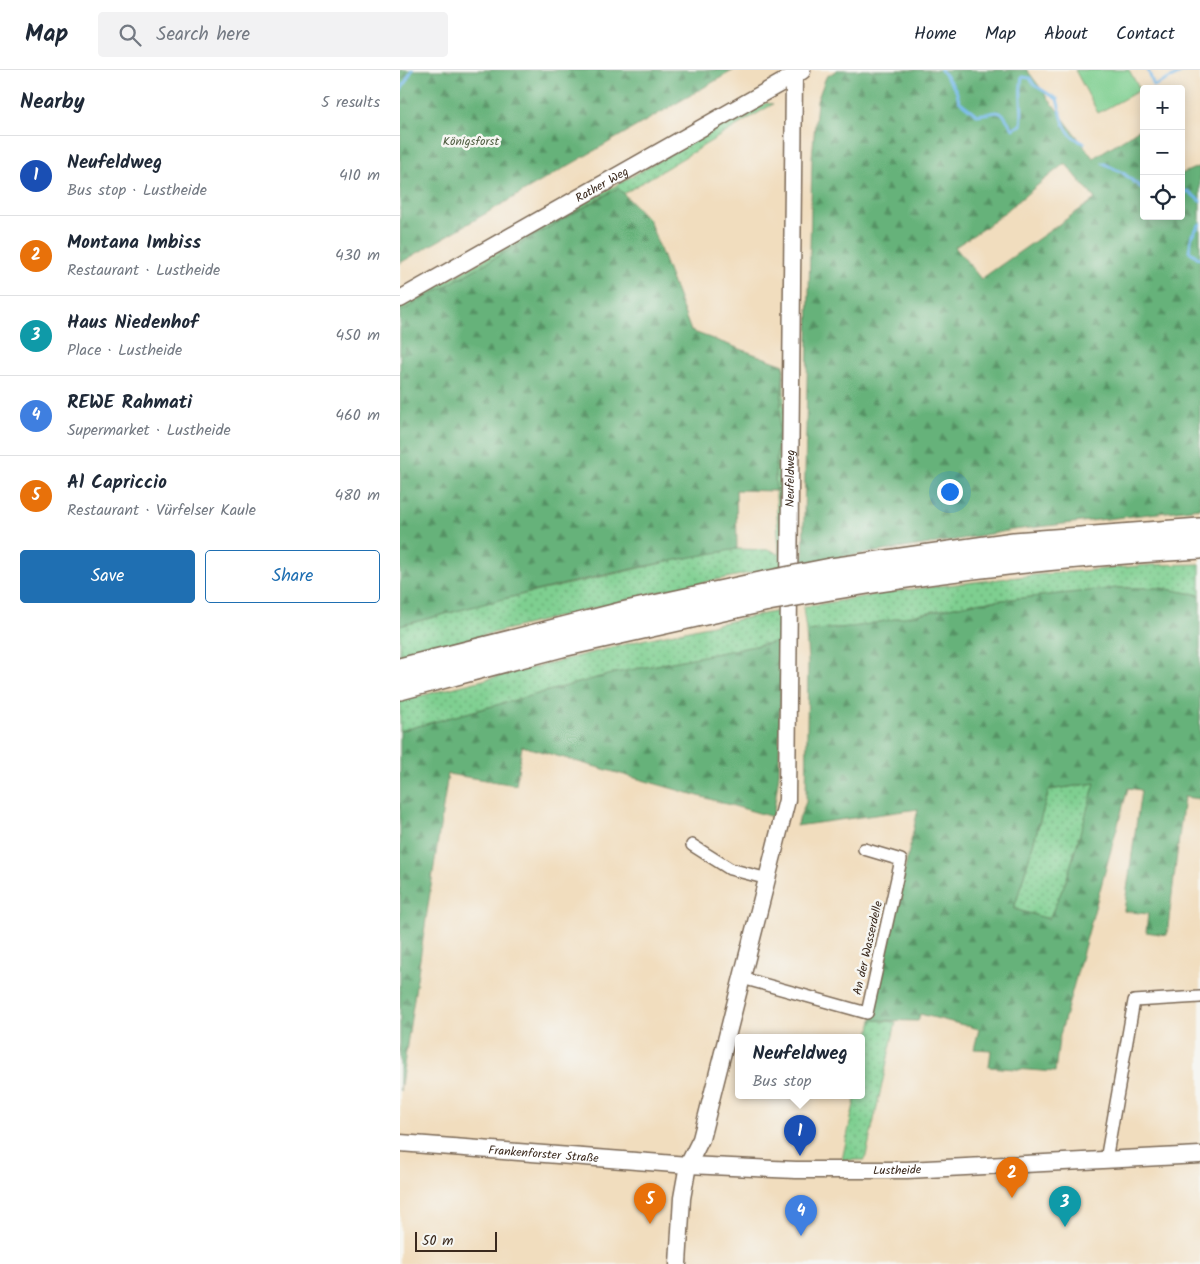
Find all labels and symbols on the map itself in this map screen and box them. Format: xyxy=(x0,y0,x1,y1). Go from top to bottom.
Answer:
park label: Königsforst xyxy=(443,132,499,151)
street label: Rather Weg xyxy=(572,162,632,207)
street label: Neufeldweg xyxy=(780,449,800,507)
your location xyxy=(937,479,963,505)
street label: An der Wasserdelle xyxy=(848,899,888,997)
pin: 1 xyxy=(784,1115,816,1156)
street label: Frankenforster Straße xyxy=(488,1140,600,1168)
pin: 2 xyxy=(996,1157,1028,1198)
street label: Lustheide xyxy=(873,1160,922,1180)
pin: 5 xyxy=(634,1183,666,1224)
pin: 3 xyxy=(1049,1186,1081,1227)
pin: 4 xyxy=(785,1195,817,1236)
scale bar xyxy=(415,1229,498,1252)

